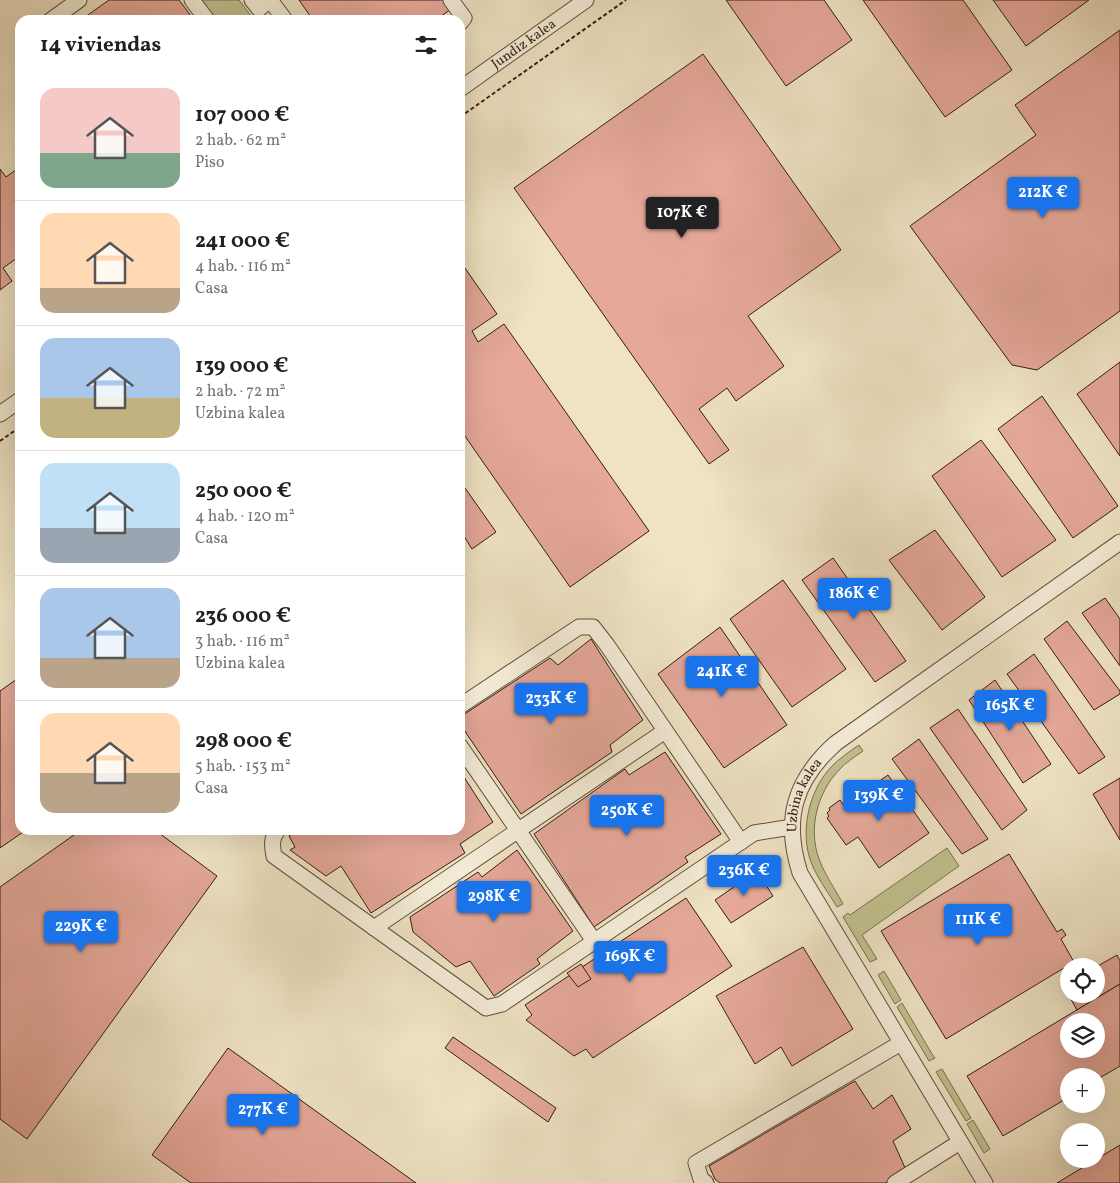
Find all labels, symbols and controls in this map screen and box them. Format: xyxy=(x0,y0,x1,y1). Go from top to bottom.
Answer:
street label: Jundiz kalea xyxy=(487,15,560,73)
text: 14 viviendas xyxy=(40,31,161,60)
icon: filters xyxy=(412,31,440,59)
text: 107 000 € xyxy=(195,101,290,130)
icon: home xyxy=(80,108,140,168)
text: 2 hab. · 62 m² xyxy=(195,130,286,152)
text: Piso xyxy=(195,152,224,174)
pin: 212K € xyxy=(1002,176,1084,219)
text: 212K € xyxy=(1018,182,1068,204)
pin: 107K € xyxy=(641,196,723,239)
text: 107K € xyxy=(657,202,707,224)
text: 241 000 € xyxy=(195,227,290,256)
icon: home xyxy=(80,233,140,293)
text: 4 hab. · 116 m² xyxy=(195,256,291,278)
text: Casa xyxy=(195,278,228,300)
text: 139 000 € xyxy=(195,352,289,381)
icon: home xyxy=(80,358,140,418)
text: 2 hab. · 72 m² xyxy=(195,381,286,403)
text: Uzbina kalea xyxy=(195,403,285,425)
text: 250 000 € xyxy=(195,477,292,506)
icon: home xyxy=(80,483,140,543)
text: 4 hab. · 120 m² xyxy=(195,506,295,528)
text: Casa xyxy=(195,528,228,550)
pin: 186K € xyxy=(813,578,895,620)
text: 186K € xyxy=(829,583,879,605)
text: 236 000 € xyxy=(195,602,291,631)
icon: home xyxy=(80,608,140,668)
text: 3 hab. · 116 m² xyxy=(195,631,290,653)
text: Uzbina kalea xyxy=(195,653,285,675)
pin: 241K € xyxy=(681,656,763,698)
text: 241K € xyxy=(697,661,747,683)
pin: 233K € xyxy=(510,682,592,725)
text: 233K € xyxy=(526,688,576,710)
pin: 165K € xyxy=(969,690,1051,732)
text: 165K € xyxy=(985,695,1035,717)
text: 298 000 € xyxy=(195,727,292,756)
icon: home xyxy=(80,733,140,793)
street label: Uzbina kalea xyxy=(783,754,826,832)
text: 5 hab. · 153 m² xyxy=(195,756,291,778)
text: Casa xyxy=(195,778,228,800)
pin: 139K € xyxy=(838,780,920,822)
text: 139K € xyxy=(854,785,904,807)
pin: 250K € xyxy=(586,794,668,837)
text: 250K € xyxy=(601,800,653,822)
pin: 236K € xyxy=(703,854,785,897)
text: 236K € xyxy=(718,860,770,882)
pin: 298K € xyxy=(453,880,535,923)
text: 298K € xyxy=(468,886,520,908)
pin: 111K € xyxy=(937,904,1019,946)
text: 111K € xyxy=(955,909,1001,931)
pin: 229K € xyxy=(40,910,122,953)
text: 229K € xyxy=(55,916,107,938)
pin: 169K € xyxy=(589,940,671,983)
text: 169K € xyxy=(605,946,655,968)
map controls xyxy=(1060,958,1105,1168)
button: locate xyxy=(1060,958,1105,1003)
button: layers xyxy=(1060,1013,1105,1058)
button: + xyxy=(1060,1068,1105,1113)
pin: 277K € xyxy=(222,1094,304,1136)
text: 277K € xyxy=(238,1099,288,1121)
button: − xyxy=(1060,1123,1105,1168)

